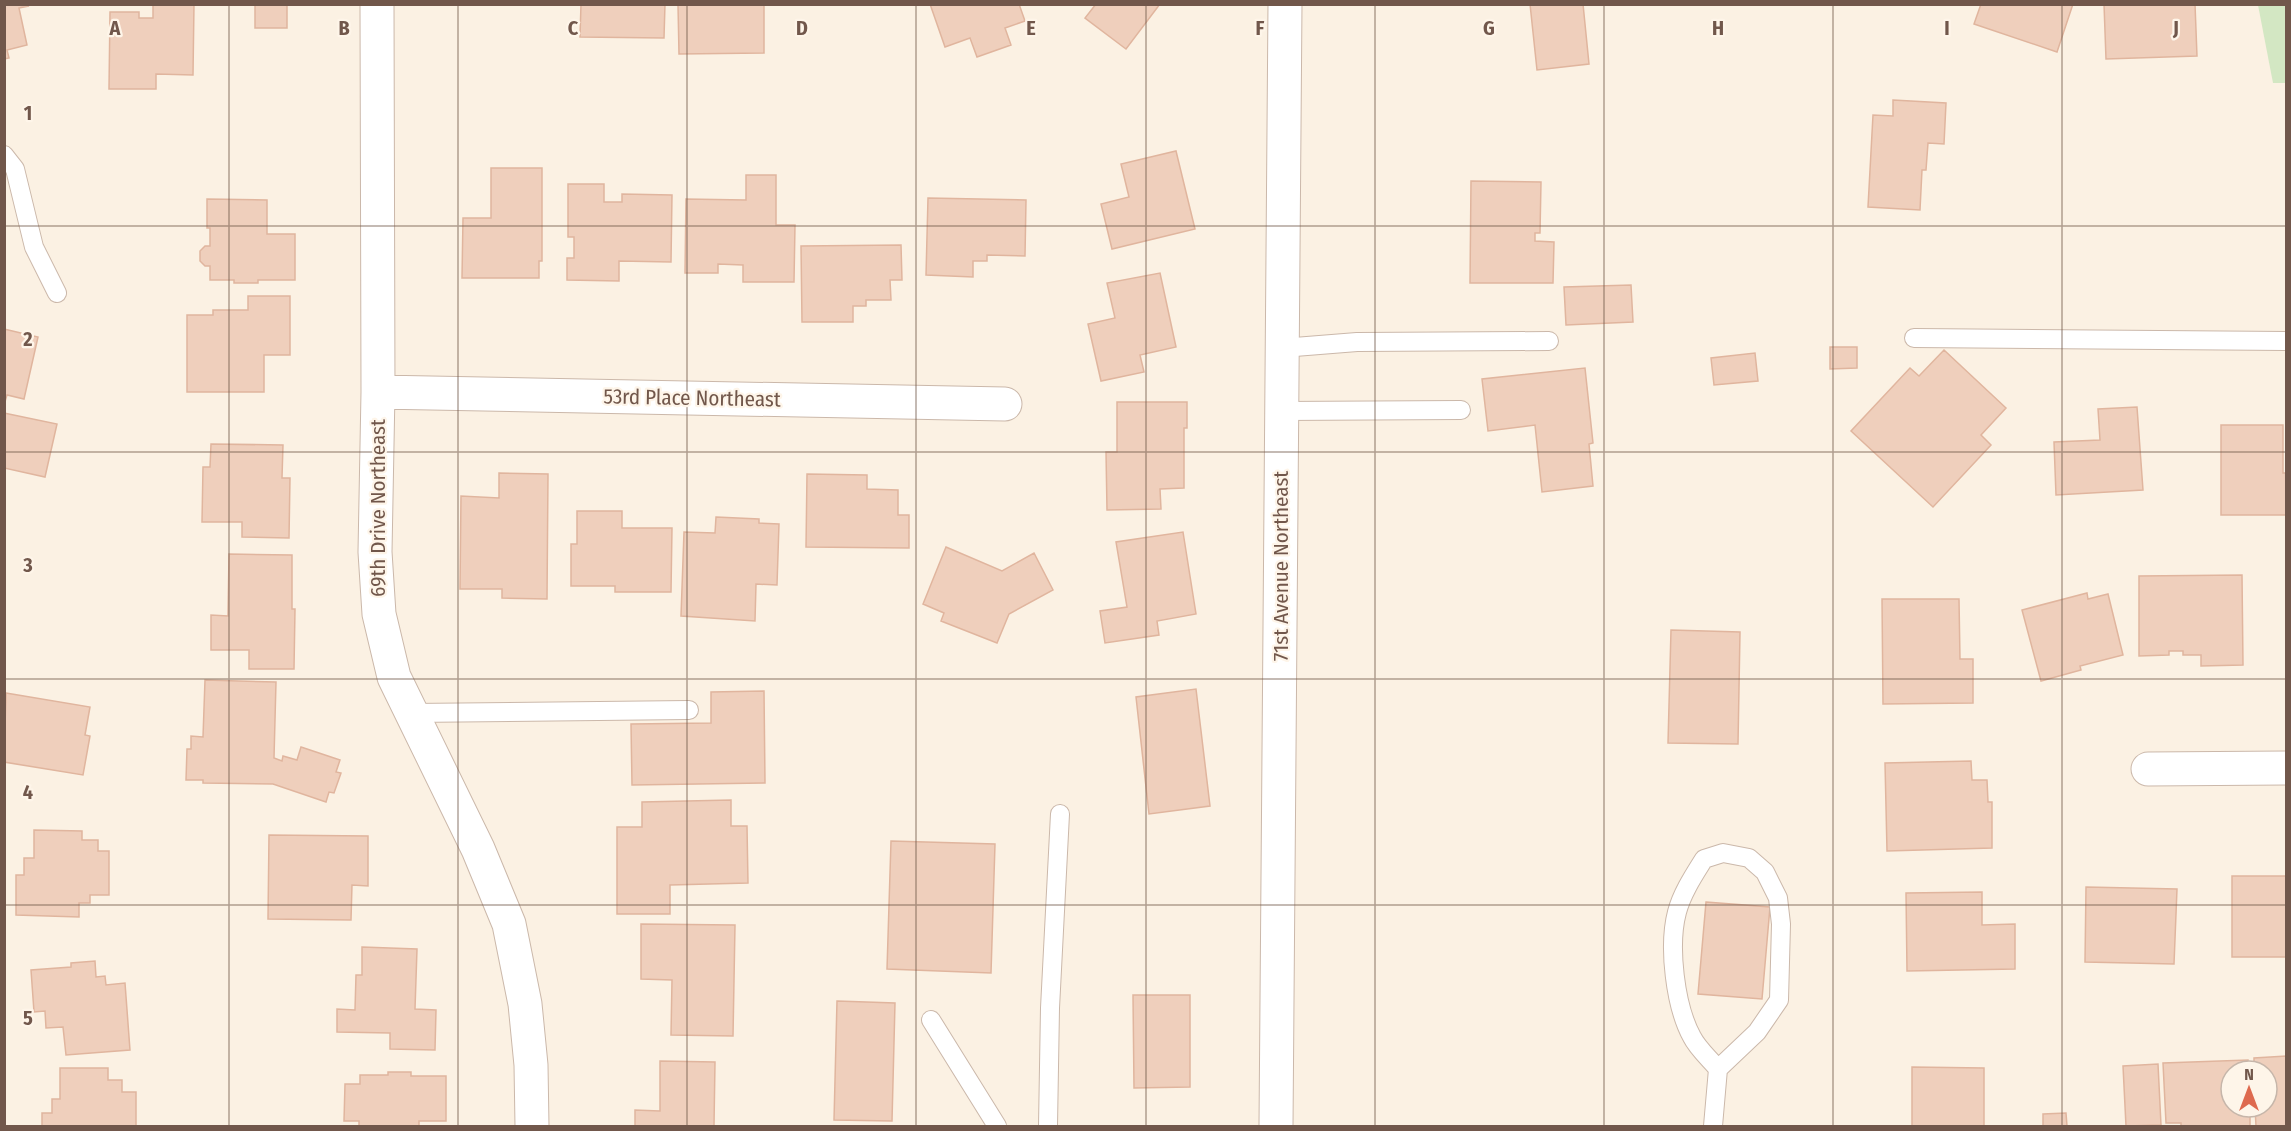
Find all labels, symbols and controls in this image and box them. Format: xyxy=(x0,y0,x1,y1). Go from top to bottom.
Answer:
text: A xyxy=(109,16,122,40)
text: B xyxy=(338,16,350,40)
text: C xyxy=(568,16,579,40)
text: D xyxy=(796,16,808,40)
text: E xyxy=(1026,16,1036,40)
text: F xyxy=(1256,16,1265,40)
text: G xyxy=(1483,16,1495,40)
text: H xyxy=(1712,16,1724,40)
text: I xyxy=(1944,16,1950,40)
text: J xyxy=(2172,16,2179,40)
text: 1 xyxy=(24,101,32,125)
text: 2 xyxy=(22,327,33,351)
street label: 53rd Place Northeast xyxy=(603,383,781,413)
street label: 69th Drive Northeast xyxy=(365,419,391,597)
street label: 71st Avenue Northeast xyxy=(1268,471,1294,661)
text: 3 xyxy=(22,553,33,577)
text: 4 xyxy=(23,780,33,804)
text: 5 xyxy=(23,1006,33,1030)
north arrow xyxy=(2219,1059,2279,1119)
text: N xyxy=(2244,1065,2254,1084)

